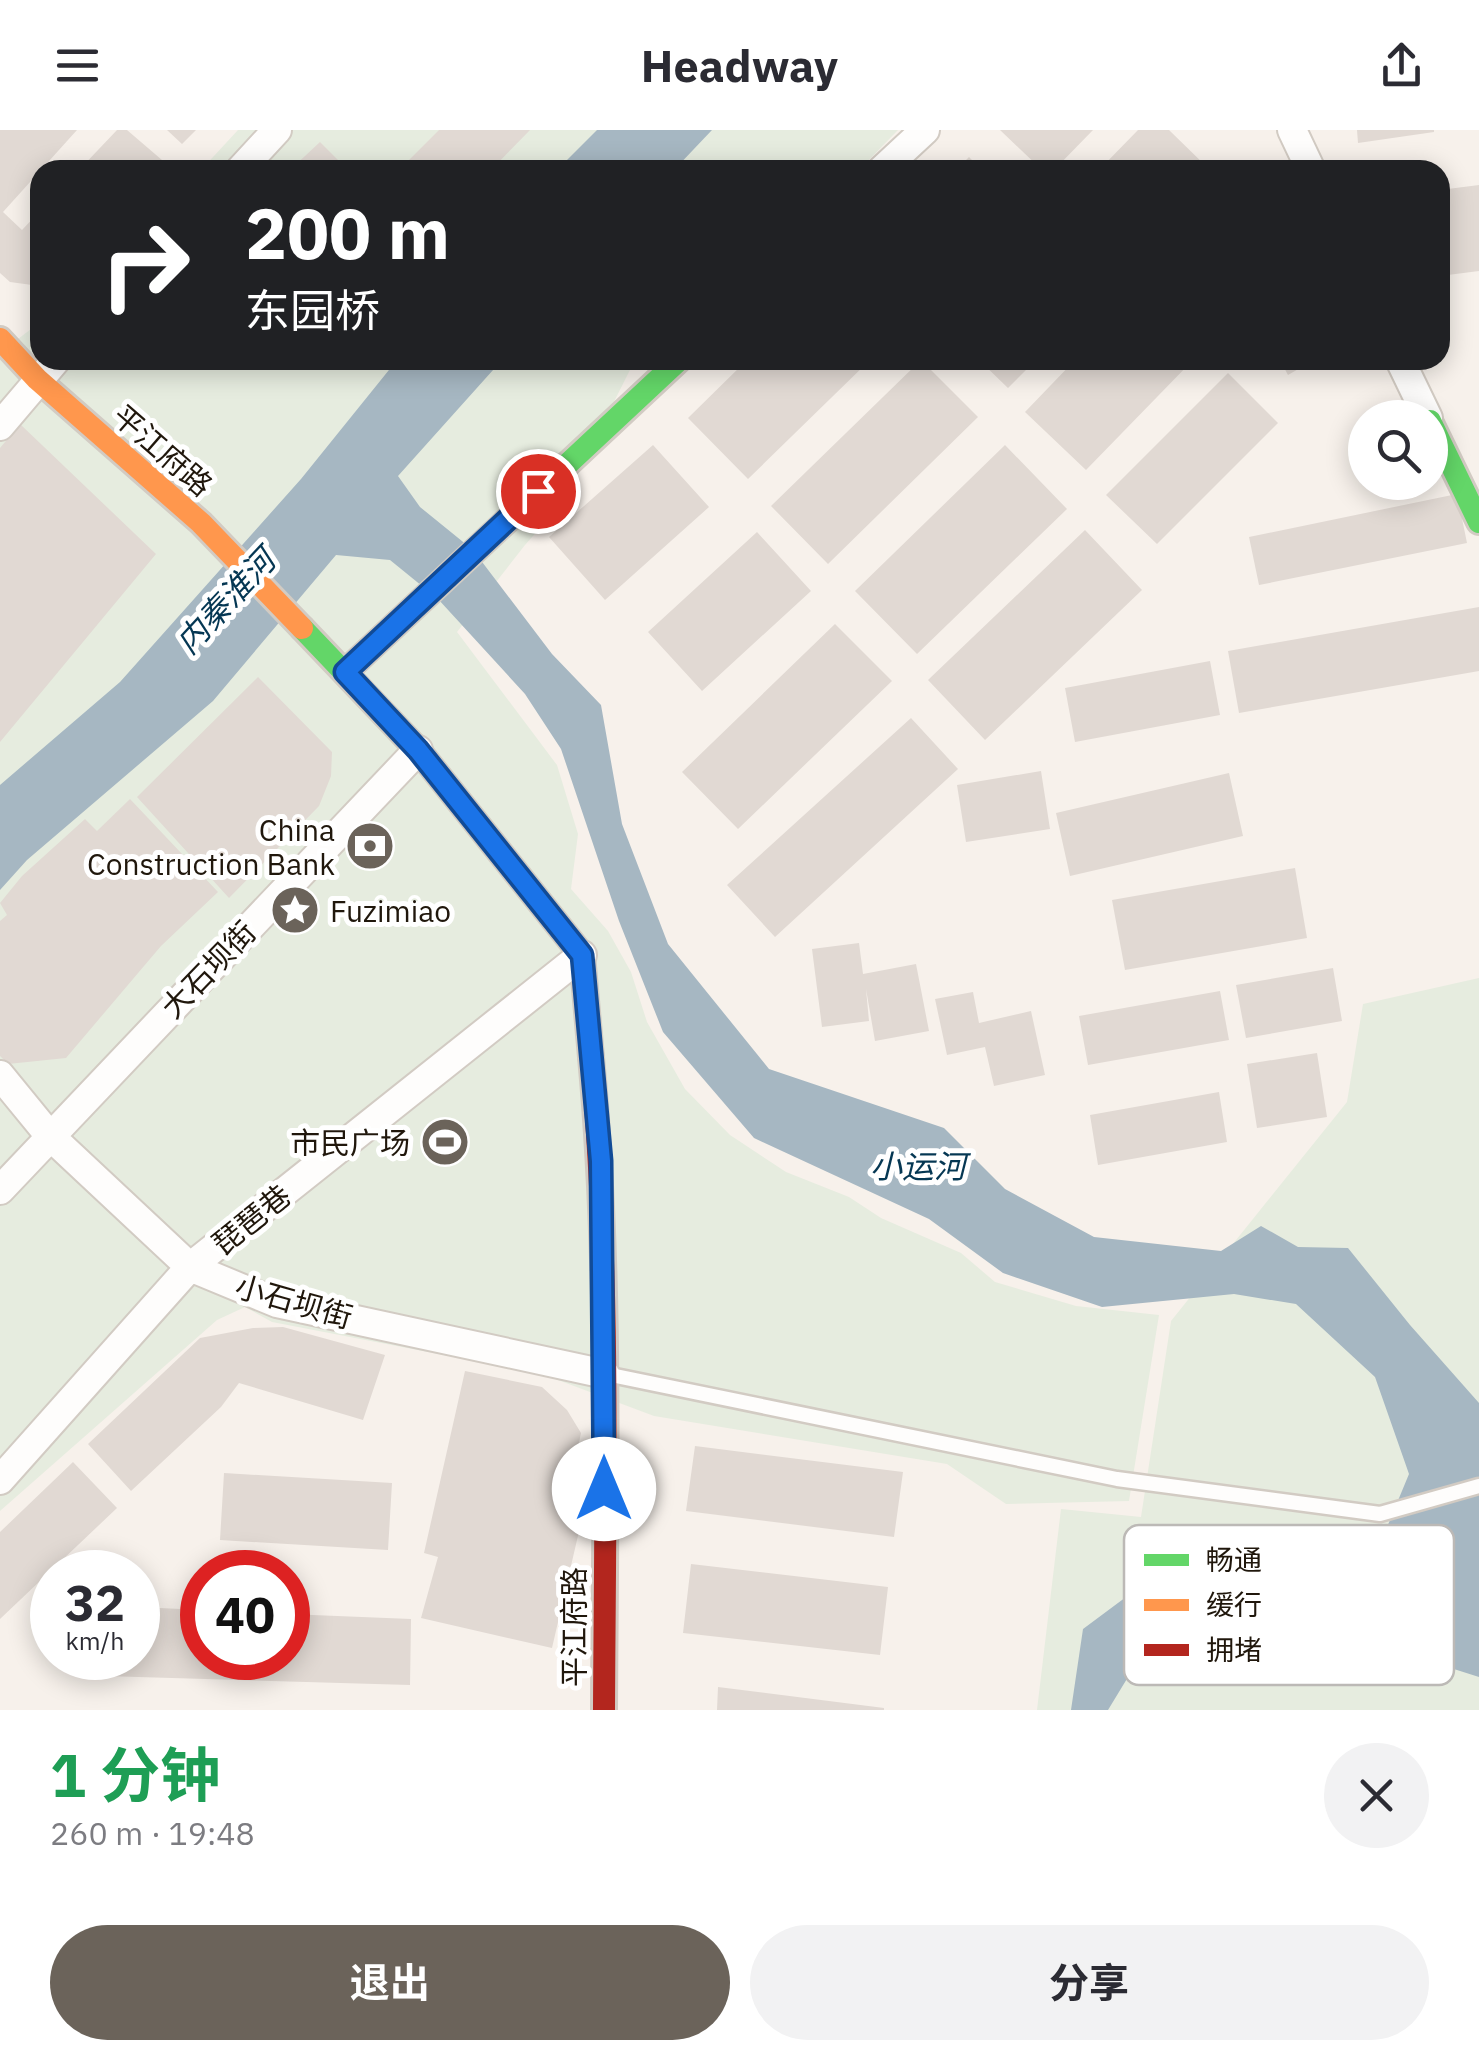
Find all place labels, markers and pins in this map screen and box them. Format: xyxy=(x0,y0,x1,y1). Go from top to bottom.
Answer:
pin xyxy=(496,449,581,534)
place label: China Construction Bank xyxy=(87,810,335,883)
bank icon: China Construction Bank xyxy=(344,820,396,872)
place icon: Fuzimiao xyxy=(269,884,321,936)
place label: Fuzimiao xyxy=(330,891,451,930)
sports icon: 市民广场 xyxy=(419,1116,471,1168)
place label: 市民广场 xyxy=(290,1123,410,1162)

